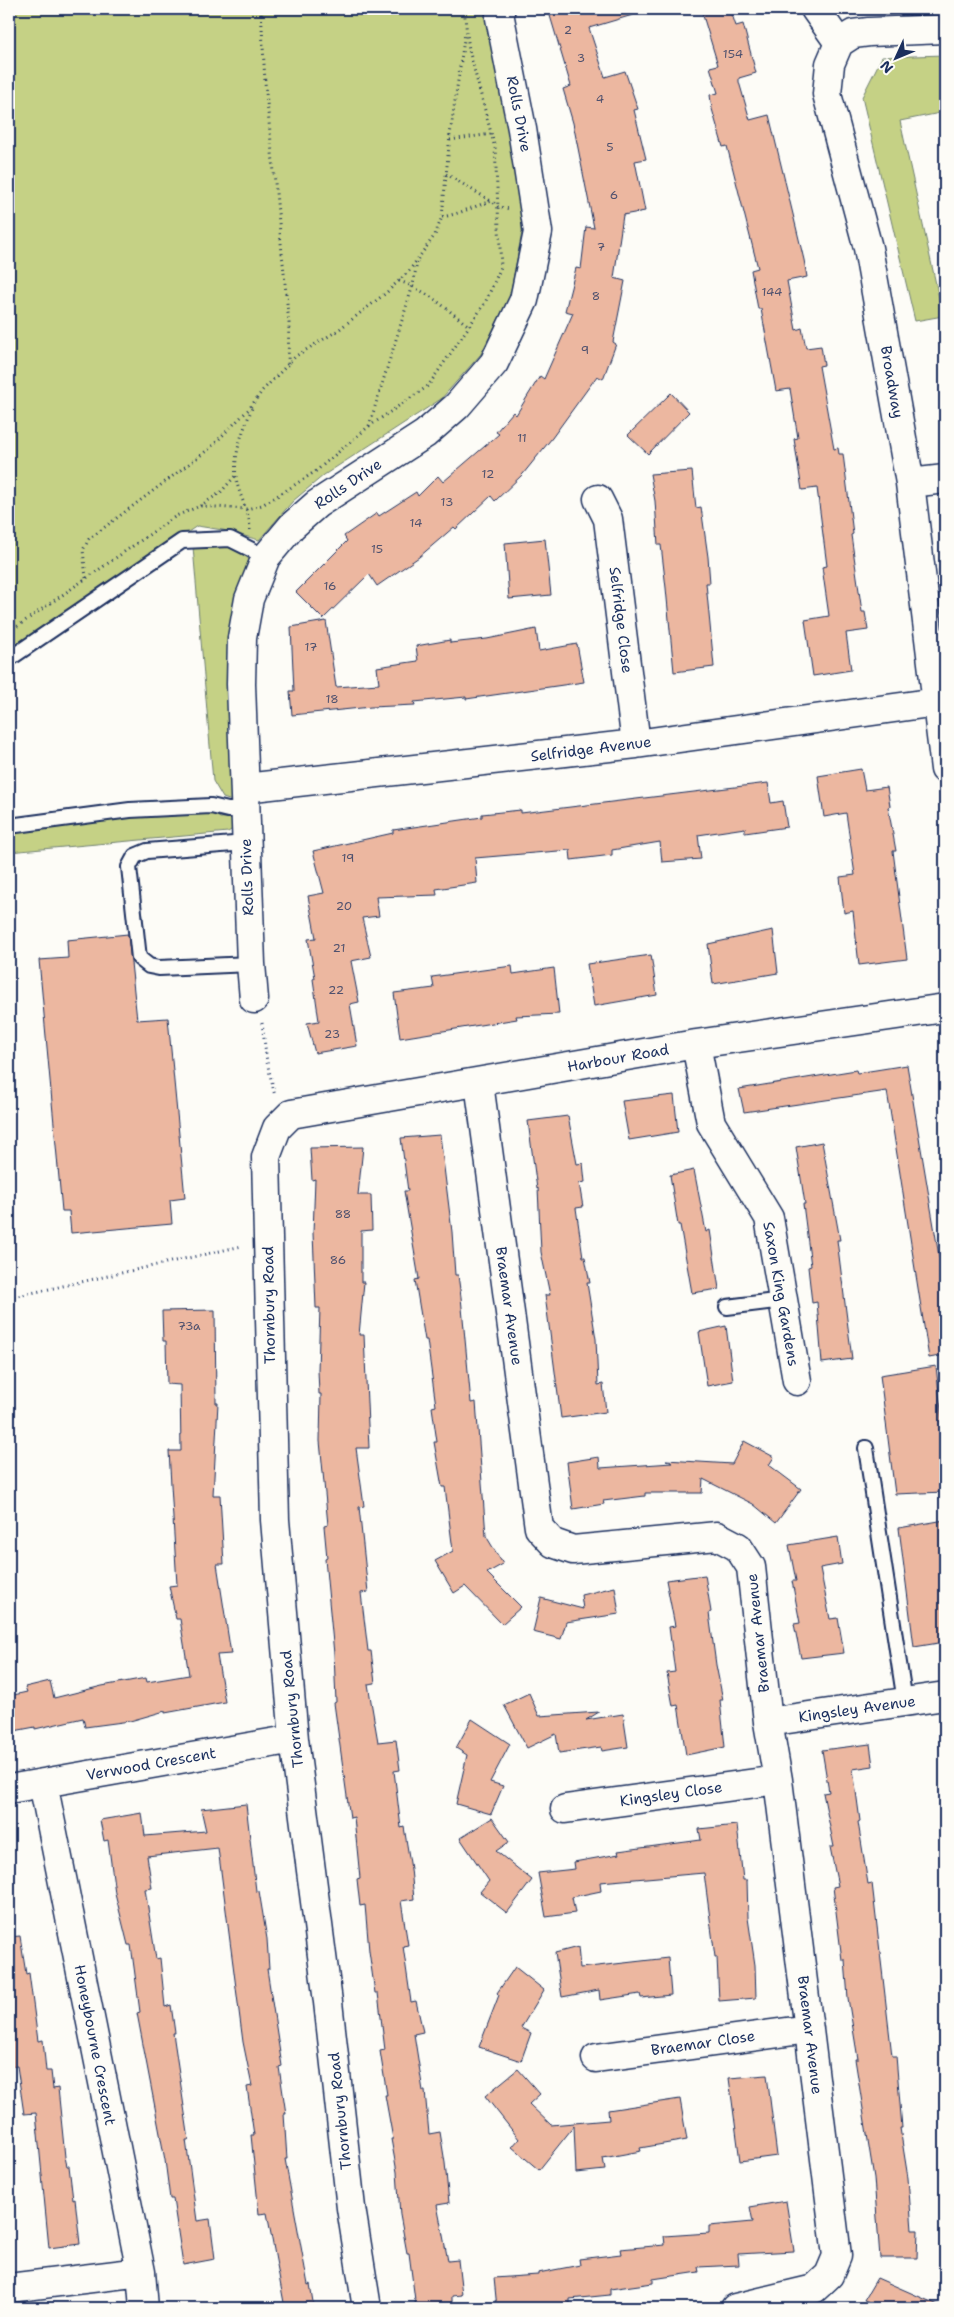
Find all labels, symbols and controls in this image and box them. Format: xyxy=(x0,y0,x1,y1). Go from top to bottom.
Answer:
house number: 2 xyxy=(564,22,572,38)
north arrow xyxy=(872,32,922,82)
house number: 154 xyxy=(723,46,743,62)
house number: 3 xyxy=(577,50,585,66)
text: N xyxy=(876,57,897,77)
street label: Rolls Drive xyxy=(502,74,536,154)
house number: 4 xyxy=(596,91,604,107)
house number: 5 xyxy=(606,139,614,155)
house number: 6 xyxy=(610,187,618,203)
house number: 7 xyxy=(597,239,605,255)
house number: 144 xyxy=(762,284,782,300)
house number: 8 xyxy=(592,288,600,304)
house number: 9 xyxy=(581,342,589,358)
street label: Broadway xyxy=(876,344,908,420)
house number: 11 xyxy=(517,430,527,446)
street label: Rolls Drive xyxy=(310,454,386,514)
house number: 12 xyxy=(482,466,494,482)
house number: 13 xyxy=(441,494,453,510)
house number: 14 xyxy=(410,515,422,531)
house number: 15 xyxy=(371,541,383,557)
street label: Selfridge Close xyxy=(605,566,637,674)
house number: 16 xyxy=(323,578,337,594)
house number: 17 xyxy=(305,639,317,655)
house number: 18 xyxy=(325,691,339,707)
street label: Selfridge Avenue xyxy=(529,732,653,766)
street label: Rolls Drive xyxy=(236,838,258,916)
house number: 19 xyxy=(342,850,354,866)
house number: 20 xyxy=(336,898,352,914)
house number: 21 xyxy=(333,940,345,956)
house number: 22 xyxy=(328,982,344,998)
house number: 23 xyxy=(324,1026,340,1042)
street label: Harbour Road xyxy=(566,1039,671,1077)
house number: 88 xyxy=(335,1206,351,1222)
street label: Saxon King Gardens xyxy=(758,1220,804,1368)
street label: Thornbury Road xyxy=(258,1245,280,1364)
street label: Braemar Avenue xyxy=(491,1245,527,1367)
house number: 86 xyxy=(330,1252,346,1268)
house number: 73a xyxy=(177,1318,201,1334)
street label: Braemar Avenue xyxy=(742,1572,774,1694)
street label: Thornbury Road xyxy=(276,1649,308,1769)
street label: Kingsley Avenue xyxy=(797,1691,917,1727)
street label: Verwood Crescent xyxy=(85,1743,217,1785)
street label: Kingsley Close xyxy=(618,1777,724,1811)
street label: Honeybourne Crescent xyxy=(70,1963,120,2127)
street label: Braemar Avenue xyxy=(793,1974,827,2096)
street label: Braemar Close xyxy=(650,2026,756,2060)
street label: Thornbury Road xyxy=(324,2051,356,2171)

